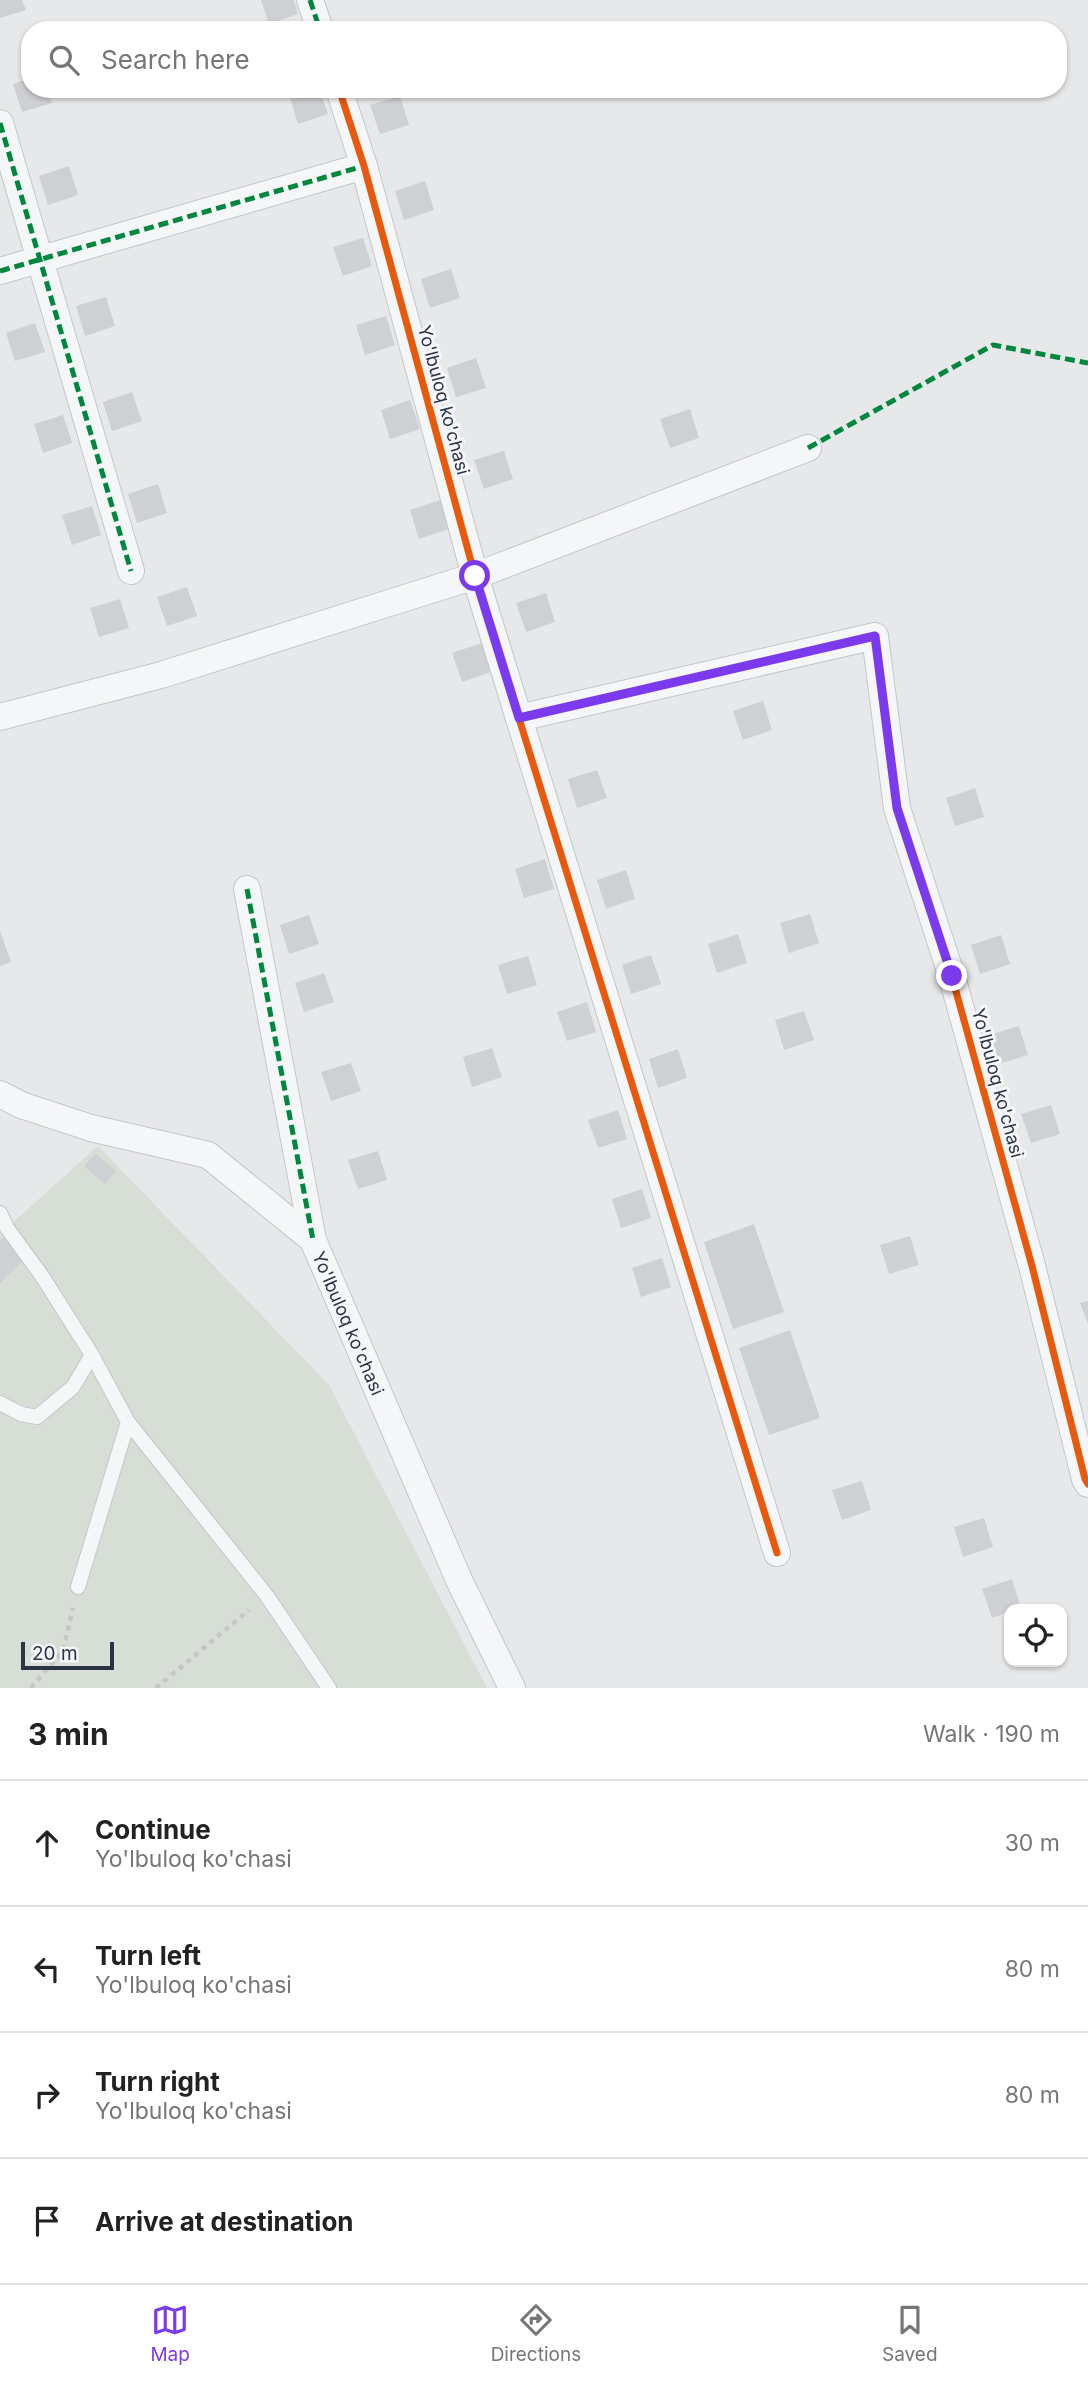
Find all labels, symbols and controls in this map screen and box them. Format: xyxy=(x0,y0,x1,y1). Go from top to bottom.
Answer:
search box xyxy=(21,21,1067,98)
icon: search xyxy=(45,41,83,79)
text: Search here xyxy=(101,44,250,75)
street label: Yo'lbuloq ko'chasi xyxy=(414,323,474,477)
route start xyxy=(459,560,490,591)
route end xyxy=(936,960,967,991)
street label: Yo'lbuloq ko'chasi xyxy=(968,1006,1028,1160)
street label: Yo'lbuloq ko'chasi xyxy=(309,1248,389,1398)
map controls xyxy=(1004,1604,1067,1667)
button: locate xyxy=(1004,1604,1067,1667)
scale bar xyxy=(21,1639,114,1671)
text: 20 m xyxy=(32,1642,78,1665)
text: 3 min xyxy=(28,1716,109,1752)
text: Walk · 190 m xyxy=(923,1720,1060,1748)
text: Continue xyxy=(95,1814,211,1845)
icon: ahead xyxy=(28,1824,66,1862)
text: 30 m xyxy=(1005,1829,1060,1857)
text: Yo'lbuloq ko'chasi xyxy=(95,1845,292,1873)
text: Turn left xyxy=(95,1940,201,1971)
icon: left xyxy=(28,1950,66,1988)
text: 80 m xyxy=(1005,1955,1060,1983)
text: Yo'lbuloq ko'chasi xyxy=(95,1971,292,1999)
text: Turn right xyxy=(95,2066,220,2097)
icon: right xyxy=(28,2076,66,2114)
text: 80 m xyxy=(1005,2081,1060,2109)
text: Yo'lbuloq ko'chasi xyxy=(95,2097,292,2125)
icon: arrive xyxy=(28,2202,66,2240)
text: Arrive at destination xyxy=(95,2206,354,2237)
tab: Map xyxy=(150,2301,190,2366)
tab: Directions xyxy=(491,2301,581,2366)
tab: Saved xyxy=(882,2301,938,2366)

